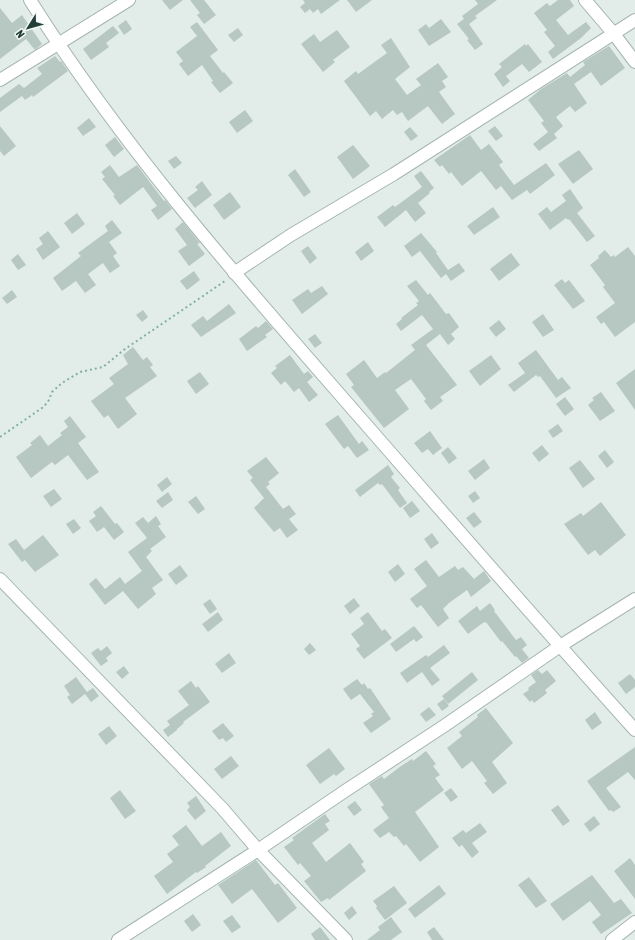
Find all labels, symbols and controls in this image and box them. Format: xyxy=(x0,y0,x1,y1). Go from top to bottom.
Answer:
north arrow xyxy=(8,8,48,48)
text: N xyxy=(13,28,27,40)

